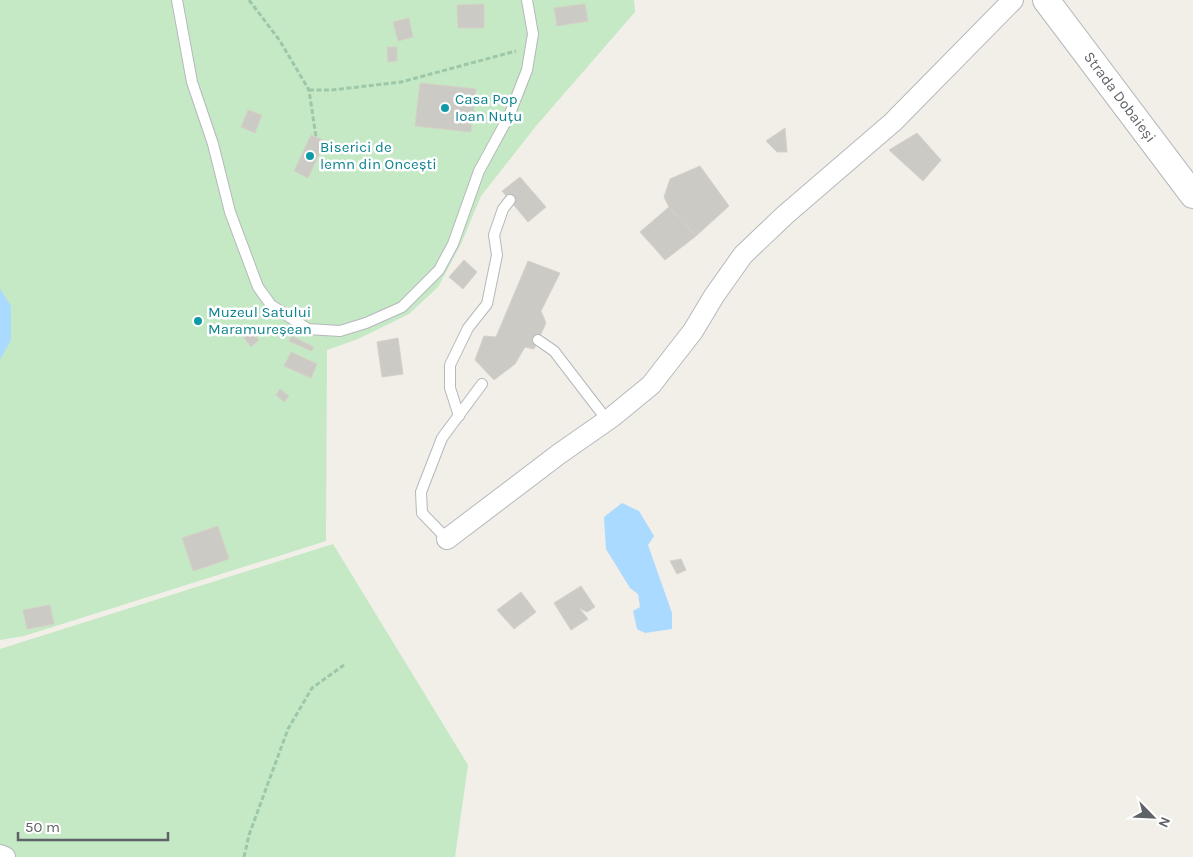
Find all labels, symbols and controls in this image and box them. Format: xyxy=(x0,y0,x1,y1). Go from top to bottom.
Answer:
street label: Strada Dobaieși xyxy=(1080,48,1160,146)
place label: Casa Pop Ioan Nuțu xyxy=(455,90,522,125)
marker: Casa Pop Ioan Nuțu xyxy=(439,102,451,114)
place label: Biserici de lemn din Oncești xyxy=(320,138,437,173)
marker: Biserici de lemn din Oncești xyxy=(304,150,316,162)
place label: Muzeul Satului Maramureșean xyxy=(208,303,312,338)
marker: Muzeul Satului Maramureșean xyxy=(192,315,204,327)
north arrow xyxy=(1128,792,1178,842)
scale bar xyxy=(18,810,168,842)
text: N xyxy=(1155,814,1174,830)
text: 50 m xyxy=(25,818,60,836)

